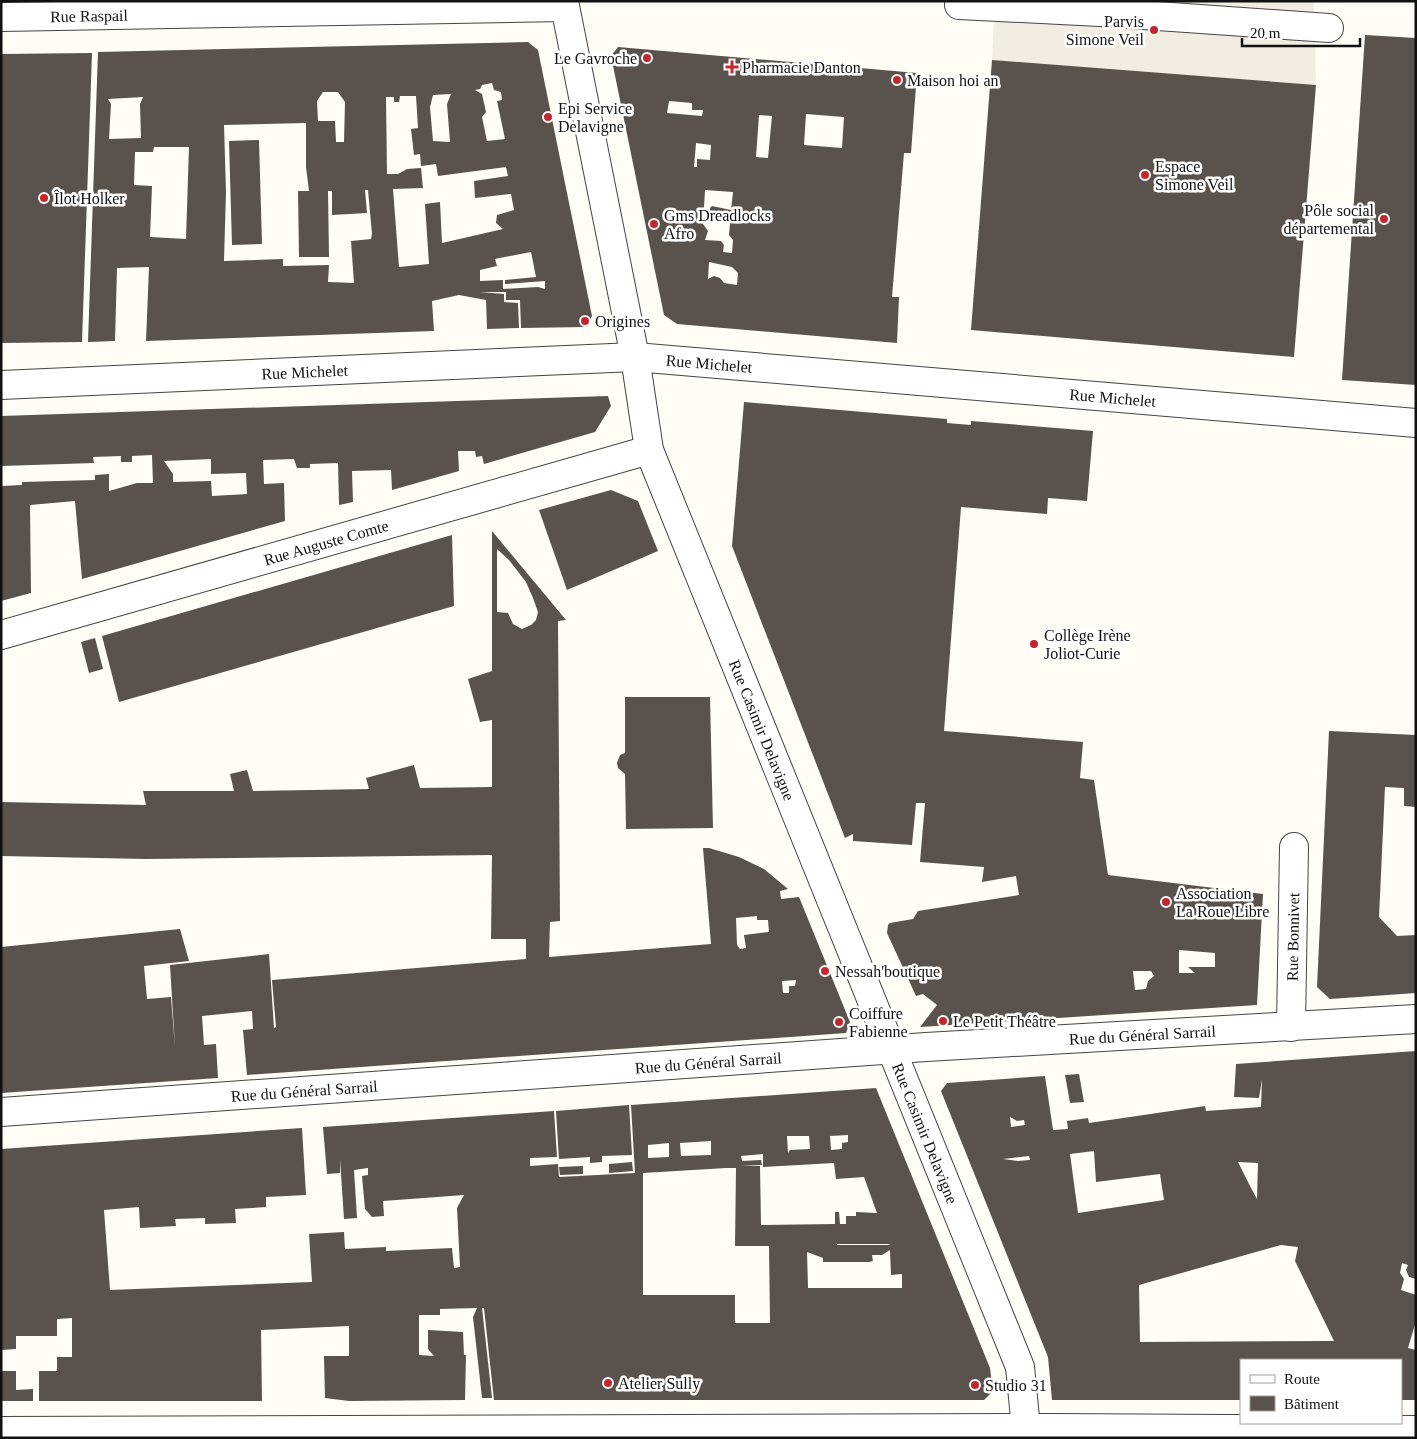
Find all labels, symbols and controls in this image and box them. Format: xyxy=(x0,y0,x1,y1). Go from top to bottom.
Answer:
street label: Rue Raspail xyxy=(50,6,129,25)
place label: Parvis Simone Veil xyxy=(1066,13,1145,48)
scale bar xyxy=(1242,15,1360,47)
marker: Parvis Simone Veil xyxy=(1148,24,1160,36)
text: 20 m xyxy=(1250,25,1281,41)
place label: Le Gavroche xyxy=(554,50,637,67)
marker: Le Gavroche xyxy=(641,52,653,64)
place label: Pharmacie Danton xyxy=(742,59,861,76)
marker: Pharmacie Danton xyxy=(726,61,738,73)
place label: Maison hoi an xyxy=(907,72,999,89)
marker: Maison hoi an xyxy=(891,74,903,86)
place label: Epi Service Delavigne xyxy=(558,100,632,136)
marker: Epi Service Delavigne xyxy=(542,111,554,123)
place label: Espace Simone Veil xyxy=(1155,158,1234,193)
marker: Espace Simone Veil xyxy=(1139,169,1151,181)
place label: Îlot Holker xyxy=(54,189,125,207)
marker: Îlot Holker xyxy=(38,192,50,204)
place label: Pôle social départemental xyxy=(1283,202,1375,238)
place label: Gms Dreadlocks Afro xyxy=(664,207,771,242)
marker: Pôle social départemental xyxy=(1378,213,1390,225)
marker: Gms Dreadlocks Afro xyxy=(648,218,660,230)
place label: Origines xyxy=(595,313,650,331)
marker: Origines xyxy=(579,315,591,327)
street label: Rue Michelet xyxy=(665,351,754,375)
street label: Rue Michelet xyxy=(261,361,349,382)
street label: Rue Michelet xyxy=(1069,385,1157,410)
street label: Rue Auguste Comte xyxy=(262,516,390,568)
place label: Collège Irène Joliot-Curie xyxy=(1044,627,1131,662)
marker: Collège Irène Joliot-Curie xyxy=(1028,638,1040,650)
street label: Rue Casimir Delavigne xyxy=(726,657,798,803)
place label: Association La Roue Libre xyxy=(1176,885,1269,920)
street label: Rue Bonnivet xyxy=(1283,892,1302,981)
marker: Association La Roue Libre xyxy=(1160,896,1172,908)
place label: Nessah'boutique xyxy=(835,963,940,981)
marker: Nessah'boutique xyxy=(819,965,831,977)
place label: Coiffure Fabienne xyxy=(849,1005,908,1040)
place label: Le Petit Théâtre xyxy=(953,1013,1056,1030)
marker: Le Petit Théâtre xyxy=(937,1015,949,1027)
marker: Coiffure Fabienne xyxy=(833,1016,845,1028)
street label: Rue du Général Sarrail xyxy=(1068,1022,1217,1047)
street label: Rue du Général Sarrail xyxy=(634,1049,783,1076)
street label: Rue Casimir Delavigne xyxy=(889,1060,961,1206)
street label: Rue du Général Sarrail xyxy=(230,1077,379,1104)
legend xyxy=(1240,1359,1402,1424)
text: Route xyxy=(1284,1371,1320,1387)
place label: Atelier Sully xyxy=(618,1375,700,1393)
marker: Atelier Sully xyxy=(602,1377,614,1389)
place label: Studio 31 xyxy=(985,1377,1047,1394)
marker: Studio 31 xyxy=(969,1379,981,1391)
text: Bâtiment xyxy=(1284,1396,1340,1412)

